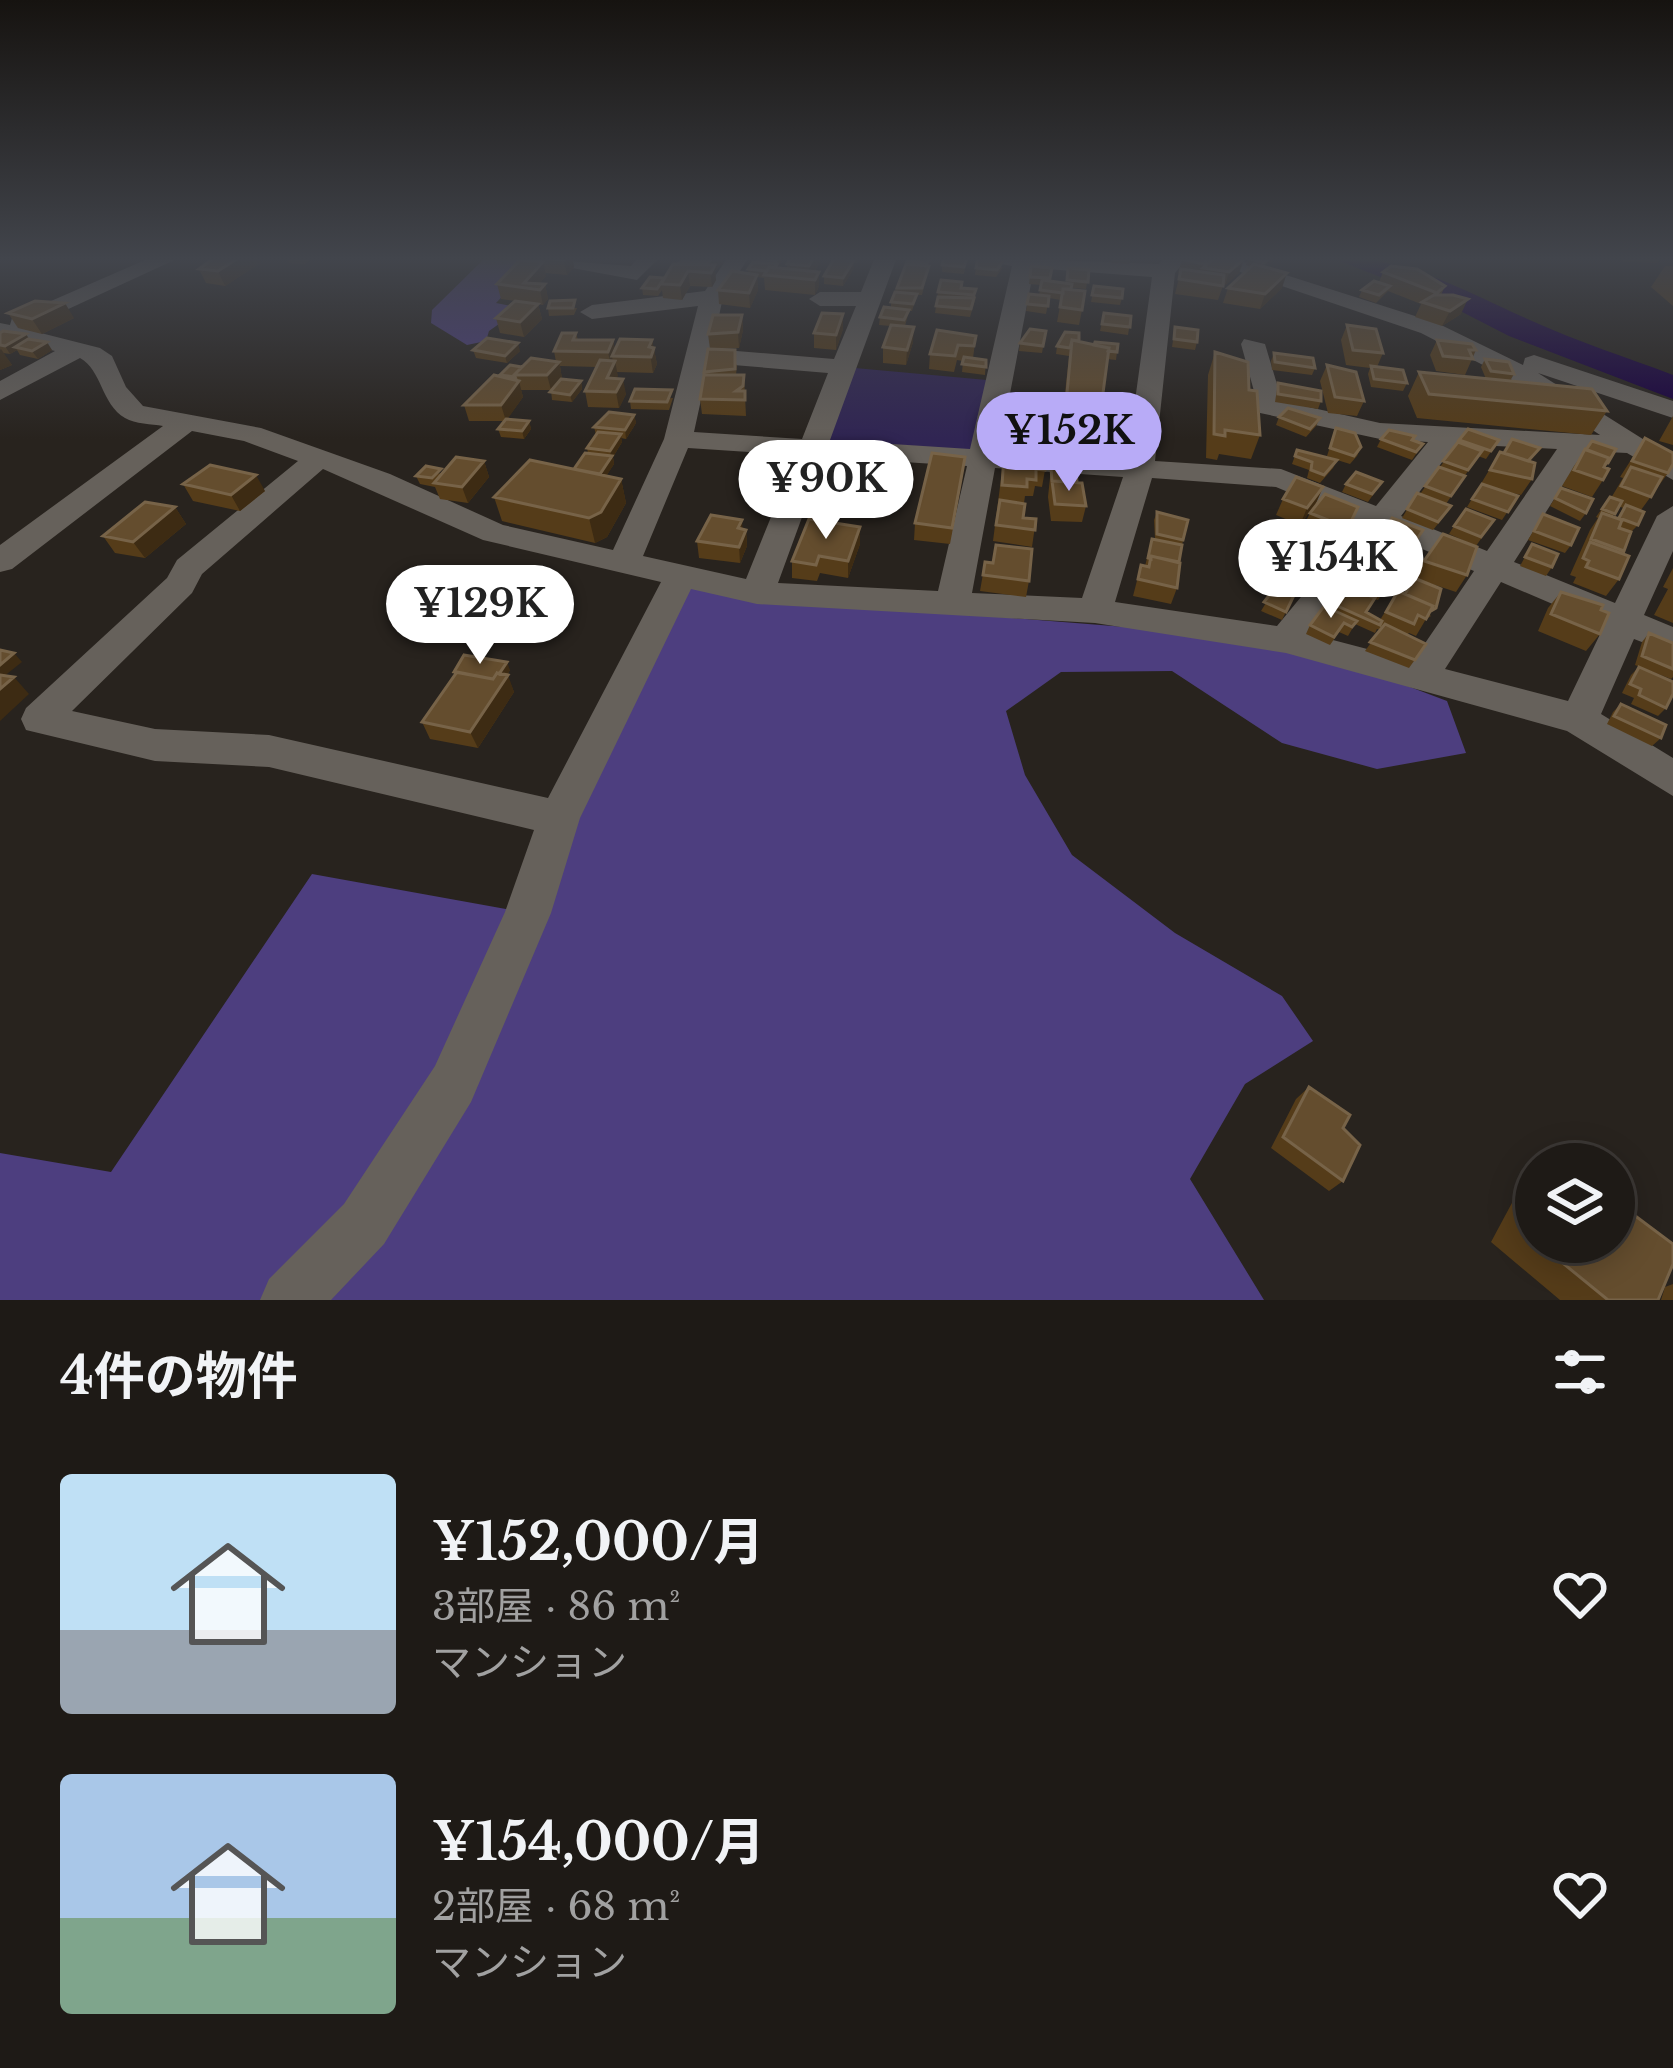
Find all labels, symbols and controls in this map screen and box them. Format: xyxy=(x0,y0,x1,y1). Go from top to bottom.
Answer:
pin: ¥152K xyxy=(985,392,1153,494)
text: ¥152K xyxy=(1004,406,1134,455)
pin: ¥90K xyxy=(755,440,897,542)
text: ¥90K xyxy=(766,454,886,503)
pin: ¥154K xyxy=(1247,519,1415,621)
text: ¥154K xyxy=(1265,533,1397,582)
pin: ¥129K xyxy=(396,565,564,667)
text: ¥129K xyxy=(413,579,547,628)
map controls xyxy=(1515,1143,1635,1263)
button: layers xyxy=(1515,1143,1635,1263)
icon: filters xyxy=(1547,1339,1613,1405)
text: 4件の物件 xyxy=(60,1345,298,1408)
text: ¥152,000/月 xyxy=(432,1511,764,1574)
icon: home xyxy=(156,1522,300,1666)
icon: heart xyxy=(1547,1561,1613,1627)
text: 3部屋 · 86 m² xyxy=(432,1582,680,1631)
text: マンション xyxy=(432,1638,627,1687)
text: ¥154,000/月 xyxy=(432,1811,765,1874)
icon: home xyxy=(156,1822,300,1966)
icon: heart xyxy=(1547,1861,1613,1927)
text: 2部屋 · 68 m² xyxy=(432,1882,680,1931)
text: マンション xyxy=(432,1938,627,1987)

